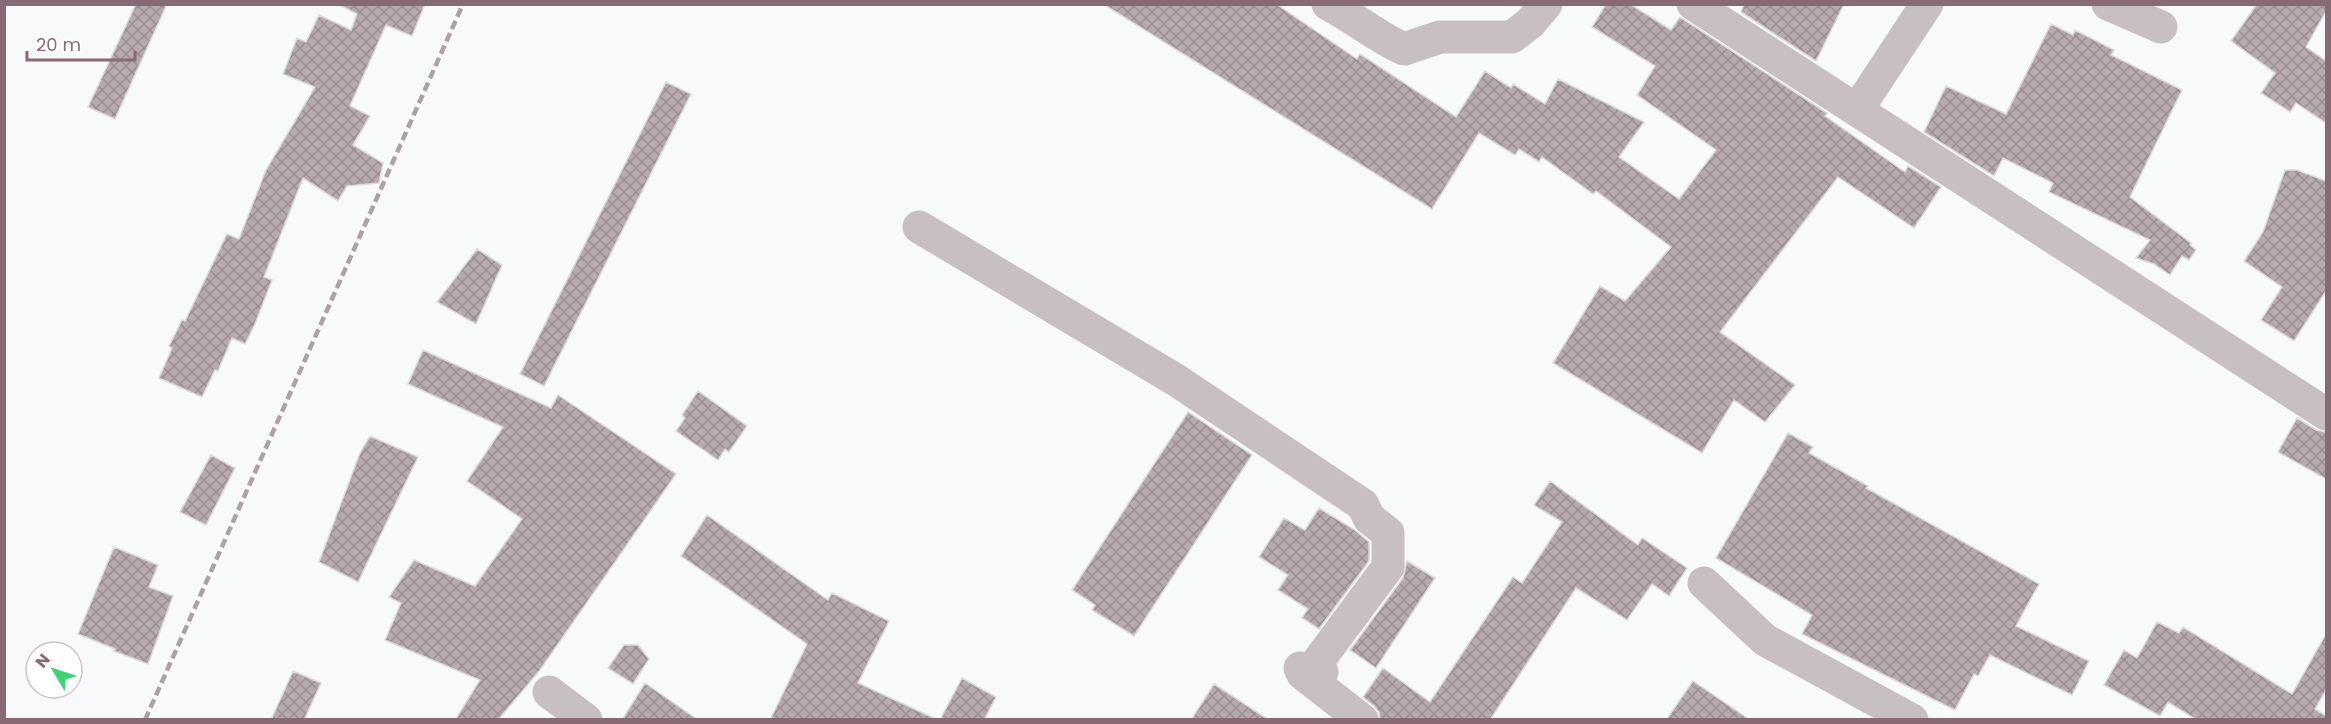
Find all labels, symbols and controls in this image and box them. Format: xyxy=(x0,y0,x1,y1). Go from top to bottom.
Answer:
scale bar xyxy=(27,24,135,62)
text: 20 m xyxy=(36,32,81,57)
north arrow xyxy=(24,640,84,700)
text: N xyxy=(30,649,55,673)

